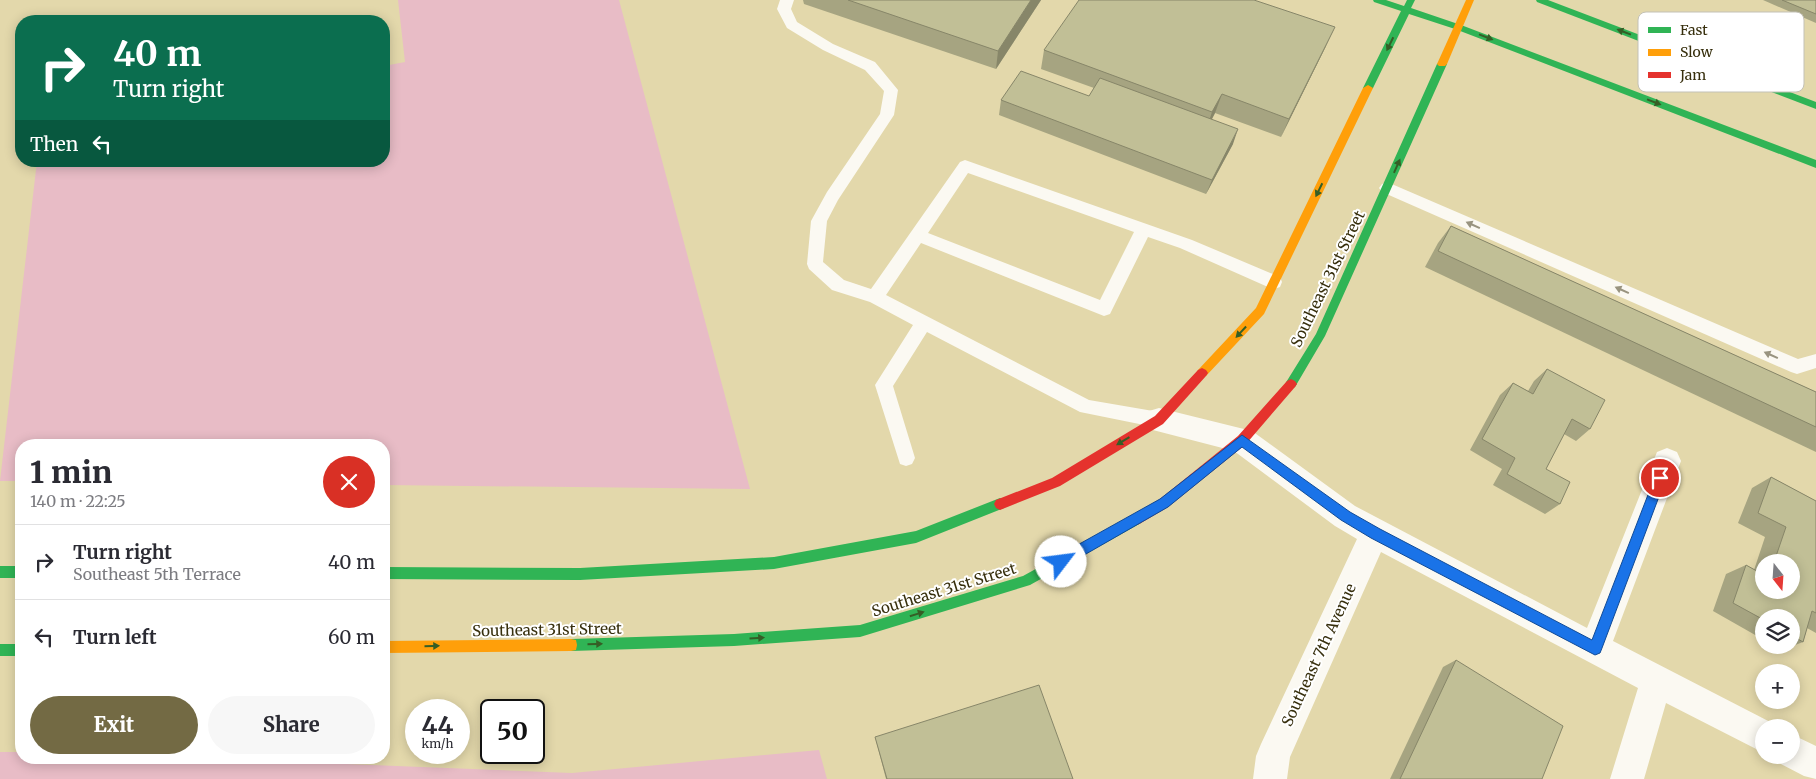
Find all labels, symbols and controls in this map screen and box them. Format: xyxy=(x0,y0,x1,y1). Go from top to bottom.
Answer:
legend xyxy=(1638,12,1804,92)
text: Fast xyxy=(1680,21,1708,39)
one-way arrow xyxy=(1616,28,1631,35)
text: 40 m xyxy=(113,32,201,76)
one-way arrow xyxy=(1479,33,1494,41)
icon: right xyxy=(30,35,95,100)
one-way arrow xyxy=(1386,37,1394,51)
text: Slow xyxy=(1680,43,1713,61)
text: Jam xyxy=(1679,66,1706,84)
text: Turn right xyxy=(113,75,224,103)
one-way arrow xyxy=(1647,98,1661,106)
icon: left xyxy=(88,130,116,158)
text: Then xyxy=(30,132,78,156)
one-way arrow xyxy=(1394,159,1402,173)
one-way arrow xyxy=(1315,183,1323,197)
street label: Southeast 31st Street xyxy=(1286,207,1369,350)
one-way arrow xyxy=(1466,221,1480,229)
one-way arrow xyxy=(1615,286,1629,294)
one-way arrow xyxy=(1235,325,1247,337)
one-way arrow xyxy=(1763,350,1778,358)
one-way arrow xyxy=(1117,437,1130,446)
text: 1 min xyxy=(30,453,112,491)
button: close xyxy=(323,456,375,508)
pin xyxy=(1639,457,1681,499)
icon: arrive xyxy=(1646,464,1674,492)
text: 140 m · 22:25 xyxy=(30,491,126,511)
position arrow xyxy=(1034,535,1086,587)
text: Turn right xyxy=(73,540,172,564)
icon: right xyxy=(30,548,58,576)
text: 40 m xyxy=(328,550,375,574)
north arrow xyxy=(1755,554,1800,599)
map controls xyxy=(1755,554,1800,764)
street label: Southeast 31st Street xyxy=(869,559,1018,620)
text: Southeast 5th Terrace xyxy=(73,564,241,584)
street label: Southeast 7th Avenue xyxy=(1277,580,1360,729)
one-way arrow xyxy=(910,609,925,617)
button: layers xyxy=(1755,609,1800,654)
street label: Southeast 31st Street xyxy=(472,619,622,640)
icon: left xyxy=(30,623,58,651)
text: Turn left xyxy=(73,625,157,649)
text: 60 m xyxy=(328,625,375,649)
one-way arrow xyxy=(750,634,766,642)
one-way arrow xyxy=(587,640,603,648)
one-way arrow xyxy=(425,642,441,650)
button: + xyxy=(1755,664,1800,709)
button: Exit xyxy=(30,696,198,754)
button: Share xyxy=(208,696,375,754)
speed limit sign: 50 xyxy=(480,699,545,764)
text: 44 xyxy=(422,709,453,741)
button: − xyxy=(1755,719,1800,764)
text: km/h xyxy=(422,736,453,751)

